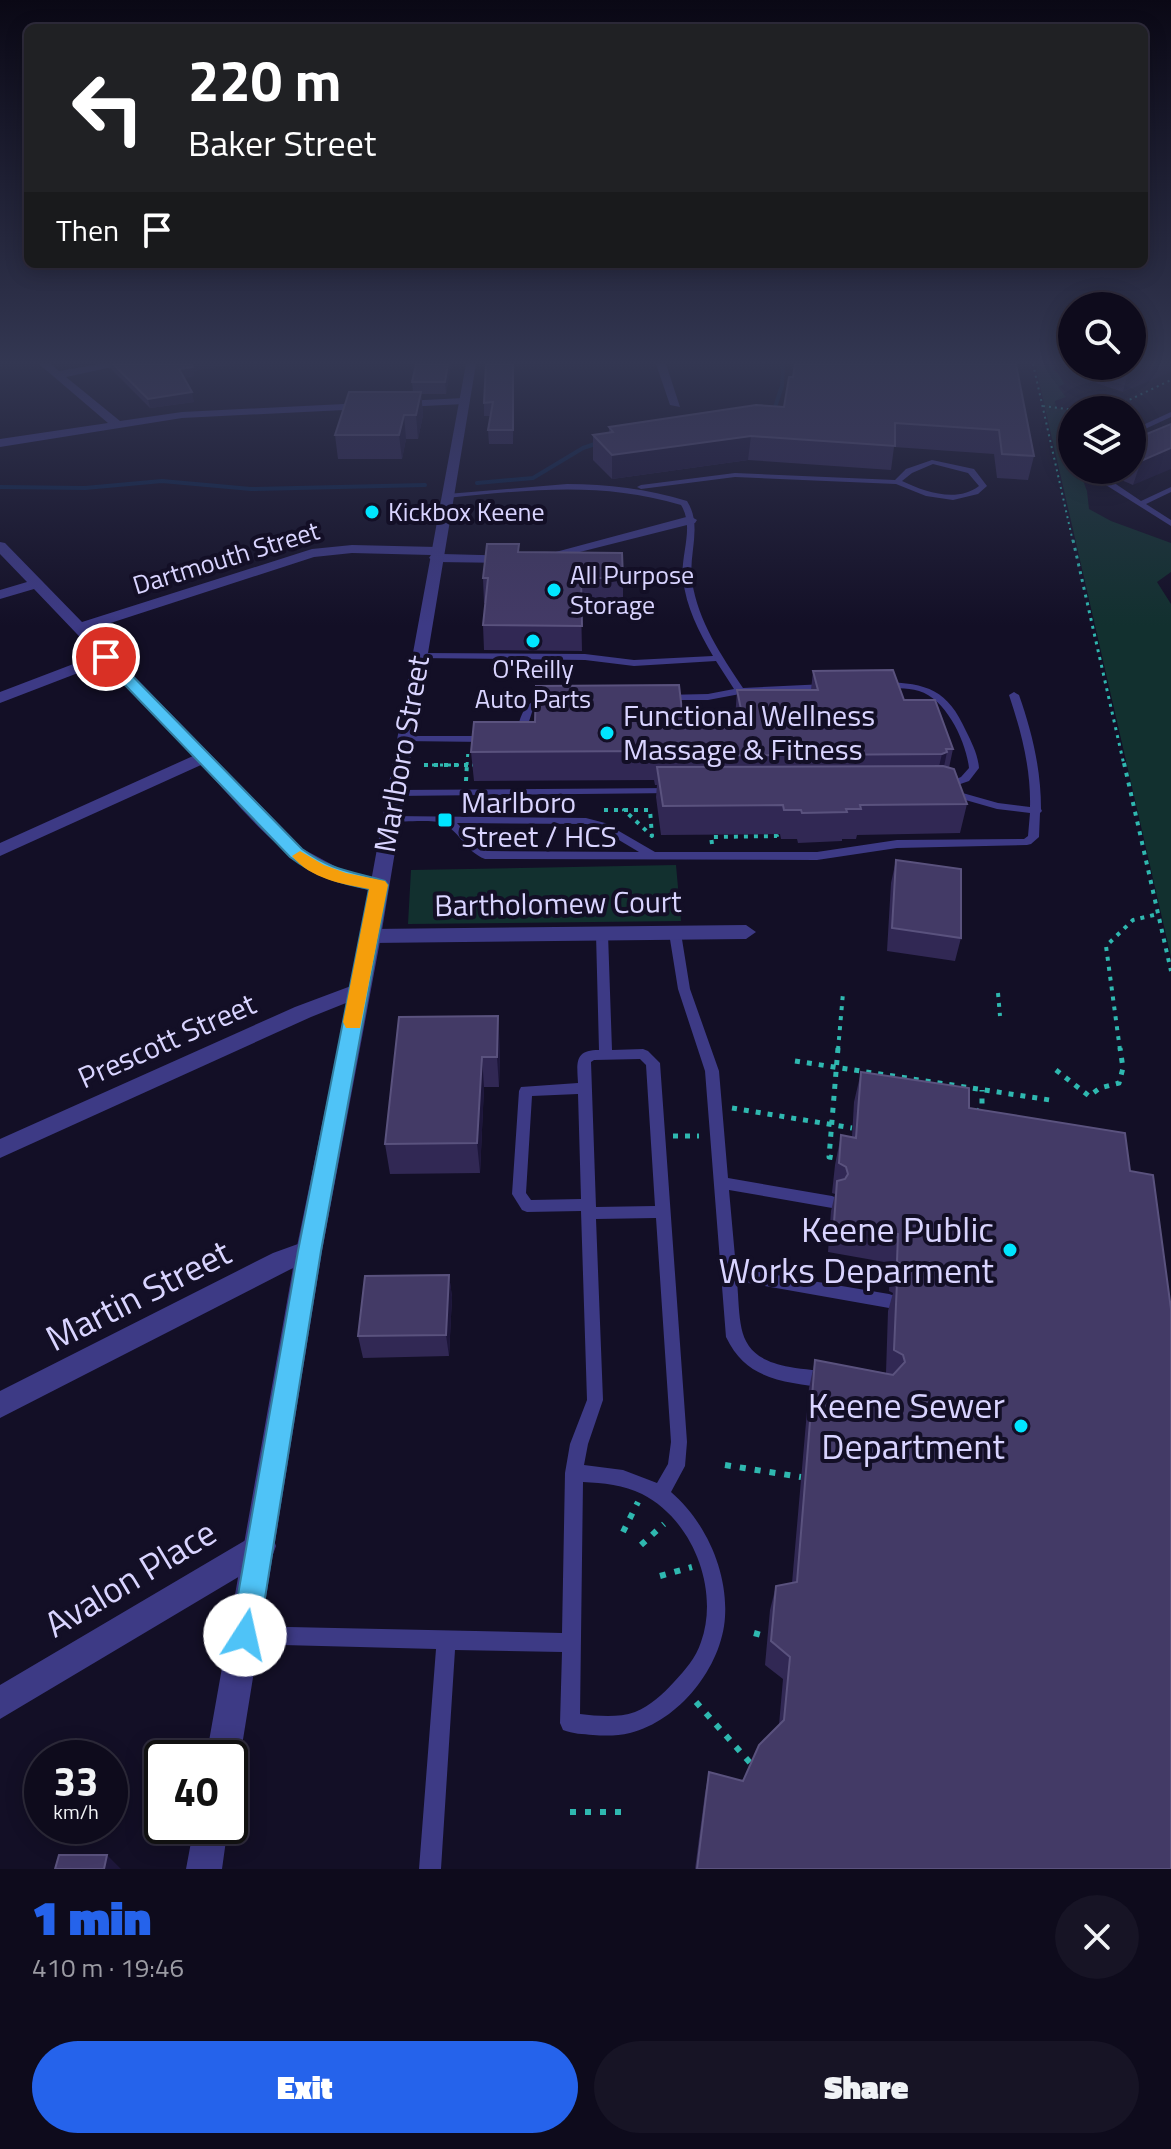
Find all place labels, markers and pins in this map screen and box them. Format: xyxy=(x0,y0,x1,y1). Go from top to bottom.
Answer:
place label: Kickbox Keene xyxy=(388,492,545,531)
marker: Kickbox Keene xyxy=(363,503,381,521)
place label: All Purpose Storage xyxy=(570,555,694,624)
marker: All Purpose Storage xyxy=(545,581,563,599)
pin xyxy=(72,623,140,691)
marker: O'Reilly Auto Parts xyxy=(524,632,542,650)
place label: O'Reilly Auto Parts xyxy=(475,649,591,718)
place label: Functional Wellness Massage & Fitness xyxy=(623,692,875,772)
marker: Functional Wellness Massage & Fitness xyxy=(598,724,616,742)
place label: Marlboro Street / HCS xyxy=(461,779,617,859)
marker: Marlboro Street / HCS xyxy=(436,811,454,829)
place label: Keene Public Works Deparment xyxy=(718,1201,994,1297)
marker: Keene Public Works Deparment xyxy=(1001,1241,1019,1259)
place label: Keene Sewer Department xyxy=(808,1377,1005,1473)
marker: Keene Sewer Department xyxy=(1012,1417,1030,1435)

